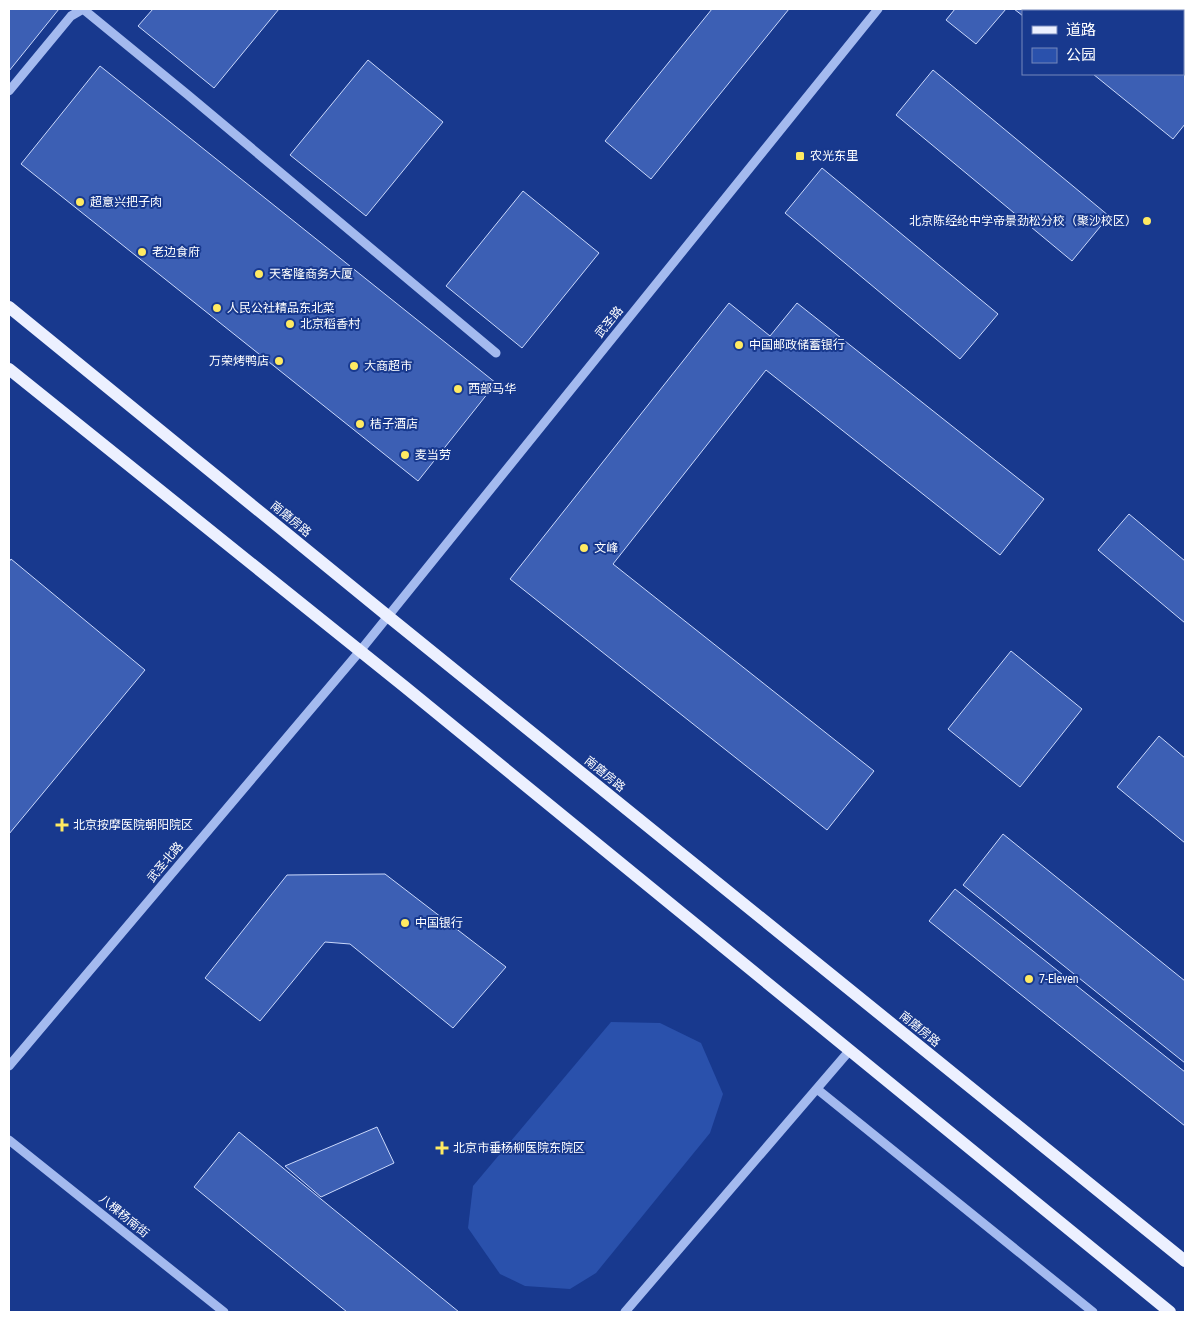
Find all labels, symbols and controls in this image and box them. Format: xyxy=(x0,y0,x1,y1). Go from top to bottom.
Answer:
legend xyxy=(1022,10,1184,75)
text: 道路 xyxy=(1066,21,1096,39)
text: 公园 xyxy=(1066,46,1096,64)
place label: 农光东里 xyxy=(810,149,858,163)
marker: 农光东里 xyxy=(794,150,806,162)
place label: 超意兴把子肉 xyxy=(90,195,162,209)
marker: 超意兴把子肉 xyxy=(74,196,86,208)
place label: 北京陈经纶中学帝景劲松分校（聚沙校区） xyxy=(909,214,1137,228)
marker: 北京陈经纶中学帝景劲松分校（聚沙校区） xyxy=(1141,215,1153,227)
place label: 老边食府 xyxy=(152,245,200,259)
marker: 老边食府 xyxy=(136,246,148,258)
place label: 天客隆商务大厦 xyxy=(269,267,353,281)
marker: 天客隆商务大厦 xyxy=(253,268,265,280)
place label: 人民公社精品东北菜 xyxy=(227,301,335,315)
marker: 人民公社精品东北菜 xyxy=(211,302,223,314)
street label: 武圣路 xyxy=(592,304,626,340)
place label: 北京稻香村 xyxy=(300,317,361,331)
marker: 北京稻香村 xyxy=(284,318,296,330)
place label: 中国邮政储蓄银行 xyxy=(749,338,845,352)
marker: 中国邮政储蓄银行 xyxy=(733,339,745,351)
place label: 万荣烤鸭店 xyxy=(209,354,269,368)
marker: 万荣烤鸭店 xyxy=(273,355,285,367)
place label: 大商超市 xyxy=(364,359,412,373)
marker: 大商超市 xyxy=(348,360,360,372)
place label: 西部马华 xyxy=(468,382,516,396)
marker: 西部马华 xyxy=(452,383,464,395)
place label: 桔子酒店 xyxy=(370,417,418,431)
marker: 桔子酒店 xyxy=(354,418,366,430)
place label: 麦当劳 xyxy=(415,448,451,462)
marker: 麦当劳 xyxy=(399,449,411,461)
street label: 南磨房路 xyxy=(268,498,314,540)
place label: 文峰 xyxy=(594,541,618,555)
marker: 文峰 xyxy=(578,542,590,554)
street label: 南磨房路 xyxy=(582,753,628,795)
marker: 北京按摩医院朝阳院区 xyxy=(55,818,69,832)
place label: 北京按摩医院朝阳院区 xyxy=(73,818,193,832)
street label: 武圣北路 xyxy=(144,839,186,885)
place label: 中国银行 xyxy=(415,916,463,930)
marker: 中国银行 xyxy=(399,917,411,929)
place label: 7-Eleven xyxy=(1039,972,1079,986)
marker: 7-Eleven xyxy=(1023,973,1035,985)
street label: 南磨房路 xyxy=(897,1008,943,1050)
marker: 北京市垂杨柳医院东院区 xyxy=(435,1141,449,1155)
place label: 北京市垂杨柳医院东院区 xyxy=(453,1141,585,1155)
street label: 八棵杨南街 xyxy=(96,1192,152,1240)

